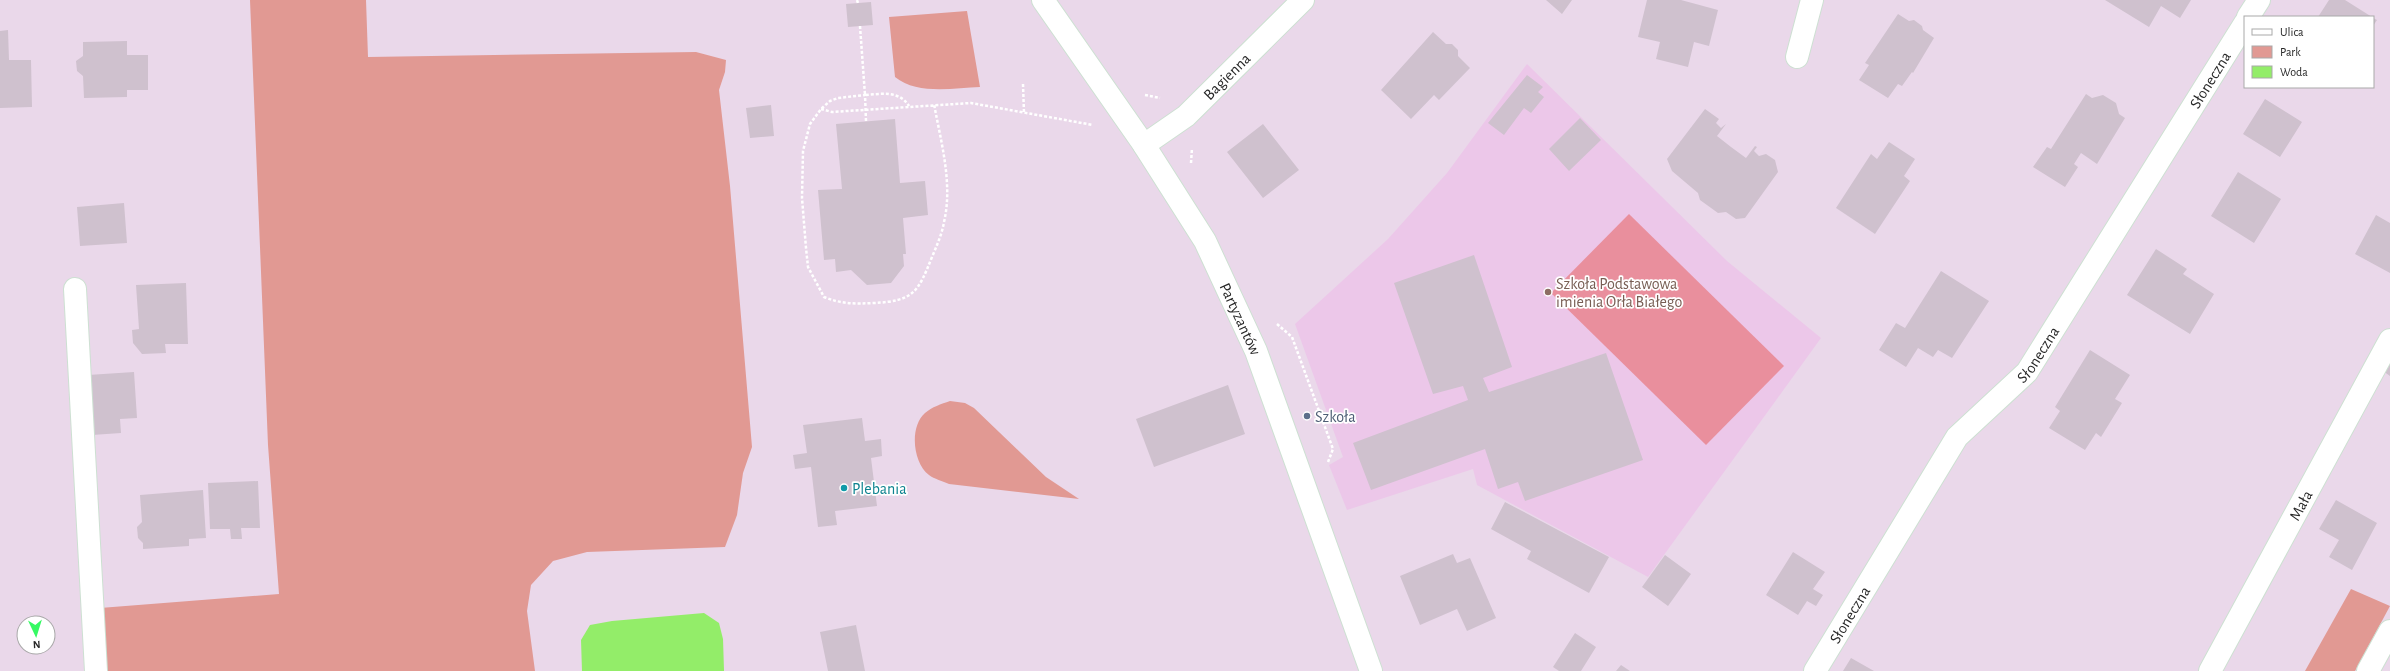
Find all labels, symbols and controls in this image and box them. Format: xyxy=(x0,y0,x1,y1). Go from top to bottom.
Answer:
legend xyxy=(2244,16,2374,88)
text: Ulica xyxy=(2280,26,2304,38)
text: Park xyxy=(2280,46,2301,58)
street label: Słoneczna xyxy=(2187,49,2234,111)
street label: Bagienna xyxy=(1201,50,1254,103)
text: Woda xyxy=(2280,66,2308,78)
place label: Szkoła Podstawowa imienia Orła Białego xyxy=(1556,276,1683,310)
street label: Partyzantów xyxy=(1216,280,1264,358)
marker: Szkoła Podstawowa imienia Orła Białego xyxy=(1543,287,1553,297)
street label: Słoneczna xyxy=(2014,324,2062,386)
place label: Szkoła xyxy=(1315,409,1356,425)
marker: Szkoła xyxy=(1302,411,1312,421)
place label: Plebania xyxy=(852,481,907,497)
marker: Plebania xyxy=(839,483,849,493)
street label: Mała xyxy=(2287,488,2316,523)
street label: Słoneczna xyxy=(1827,584,1873,646)
north arrow xyxy=(16,615,56,655)
text: N xyxy=(32,639,41,650)

